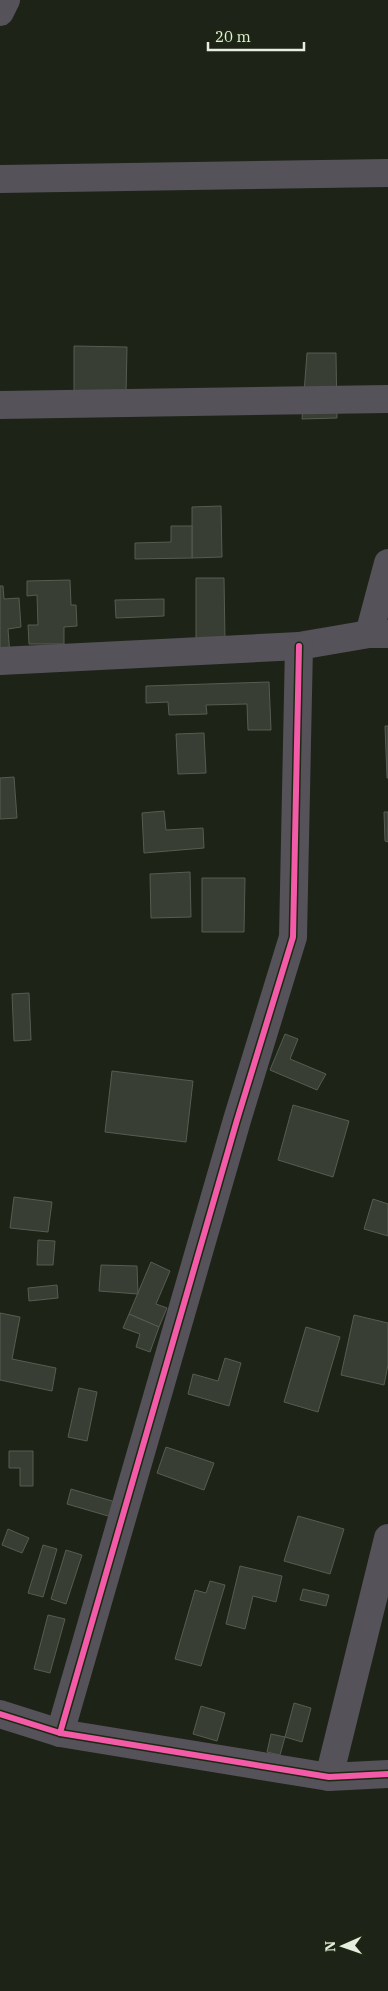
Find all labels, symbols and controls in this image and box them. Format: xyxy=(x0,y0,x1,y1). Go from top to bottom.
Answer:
scale bar xyxy=(208,20,304,52)
text: 20 m xyxy=(215,27,251,46)
north arrow xyxy=(318,1921,368,1971)
text: N xyxy=(321,1941,339,1952)

